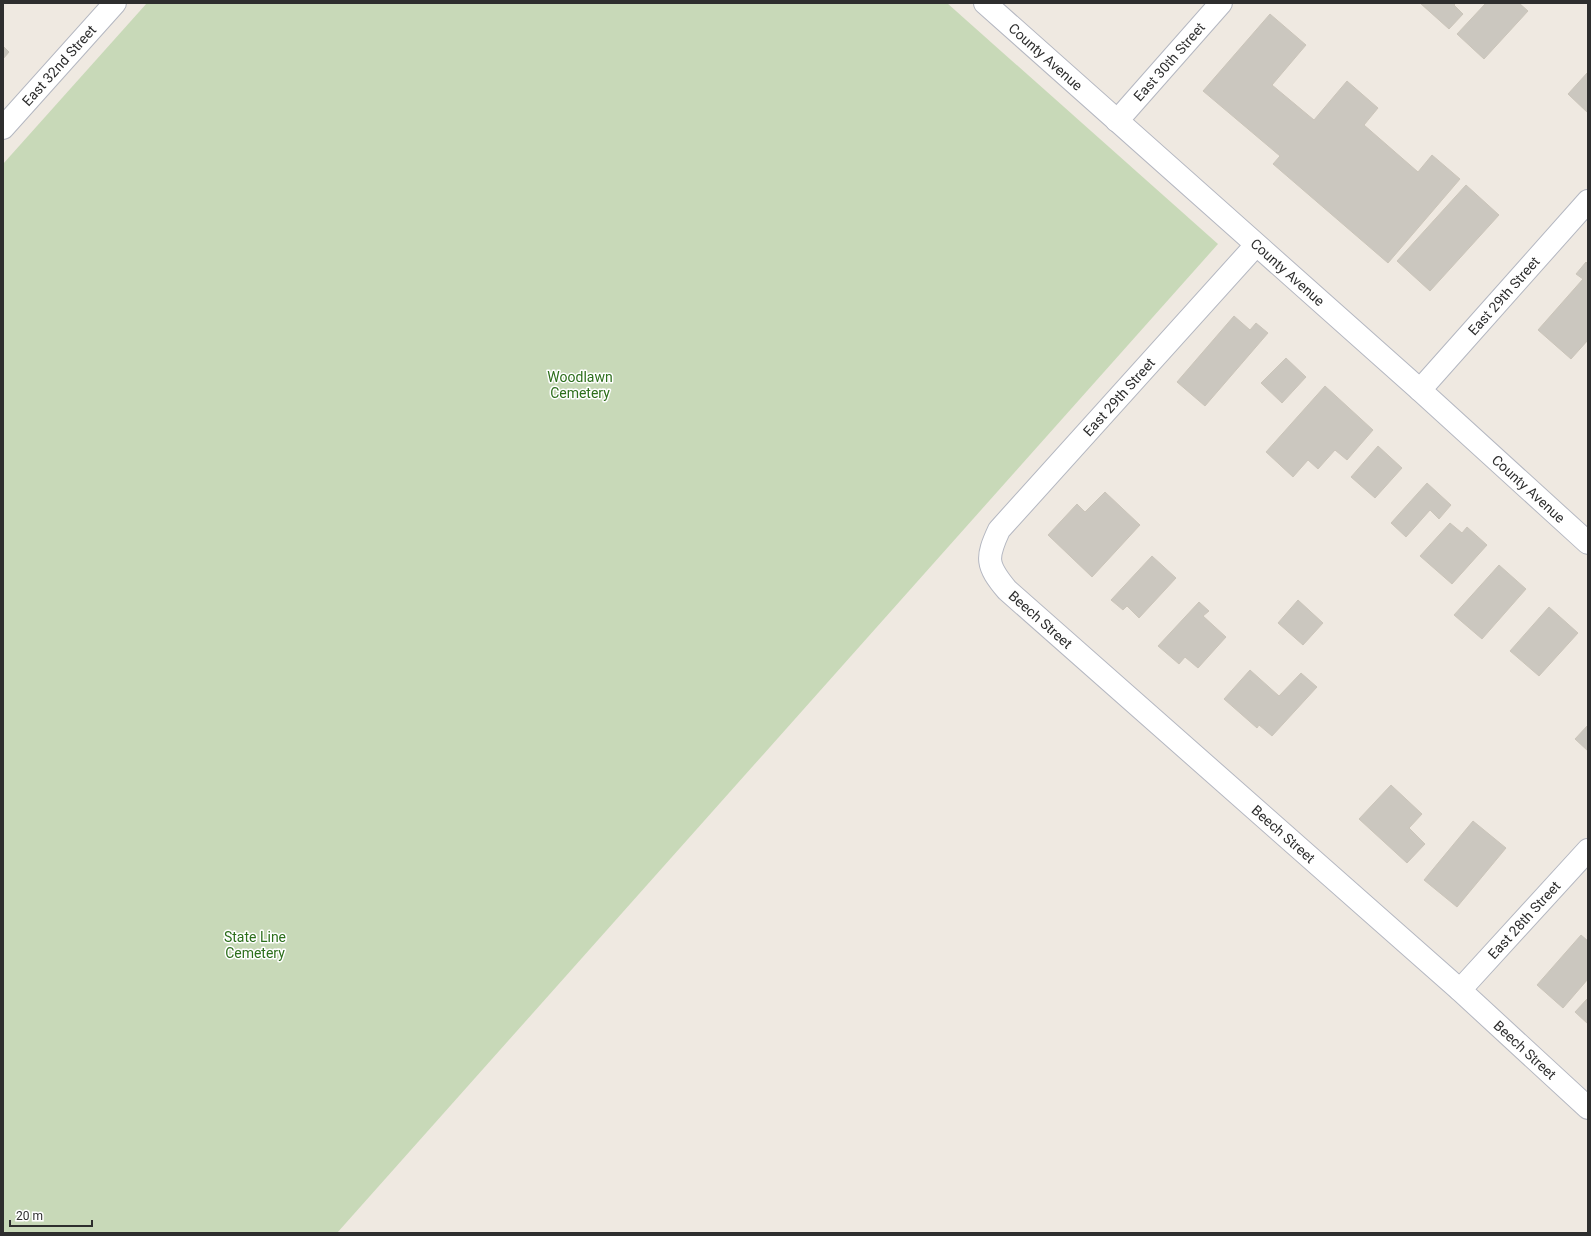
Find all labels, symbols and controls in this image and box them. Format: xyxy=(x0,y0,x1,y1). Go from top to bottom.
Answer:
street label: East 30th Street xyxy=(1130,19,1208,104)
street label: County Avenue xyxy=(1005,20,1086,94)
street label: East 32nd Street xyxy=(19,22,100,109)
street label: County Avenue xyxy=(1247,235,1328,309)
street label: East 29th Street xyxy=(1465,253,1543,338)
street label: East 29th Street xyxy=(1080,354,1158,439)
park label: Woodlawn Cemetery xyxy=(547,369,613,401)
street label: County Avenue xyxy=(1489,452,1568,526)
street label: Beech Street xyxy=(1006,587,1076,652)
street label: Beech Street xyxy=(1248,802,1319,867)
street label: East 28th Street xyxy=(1485,877,1564,962)
park label: State Line Cemetery xyxy=(224,929,286,961)
street label: Beech Street xyxy=(1490,1017,1560,1083)
scale bar xyxy=(10,1202,92,1228)
text: 20 m xyxy=(16,1209,43,1223)

